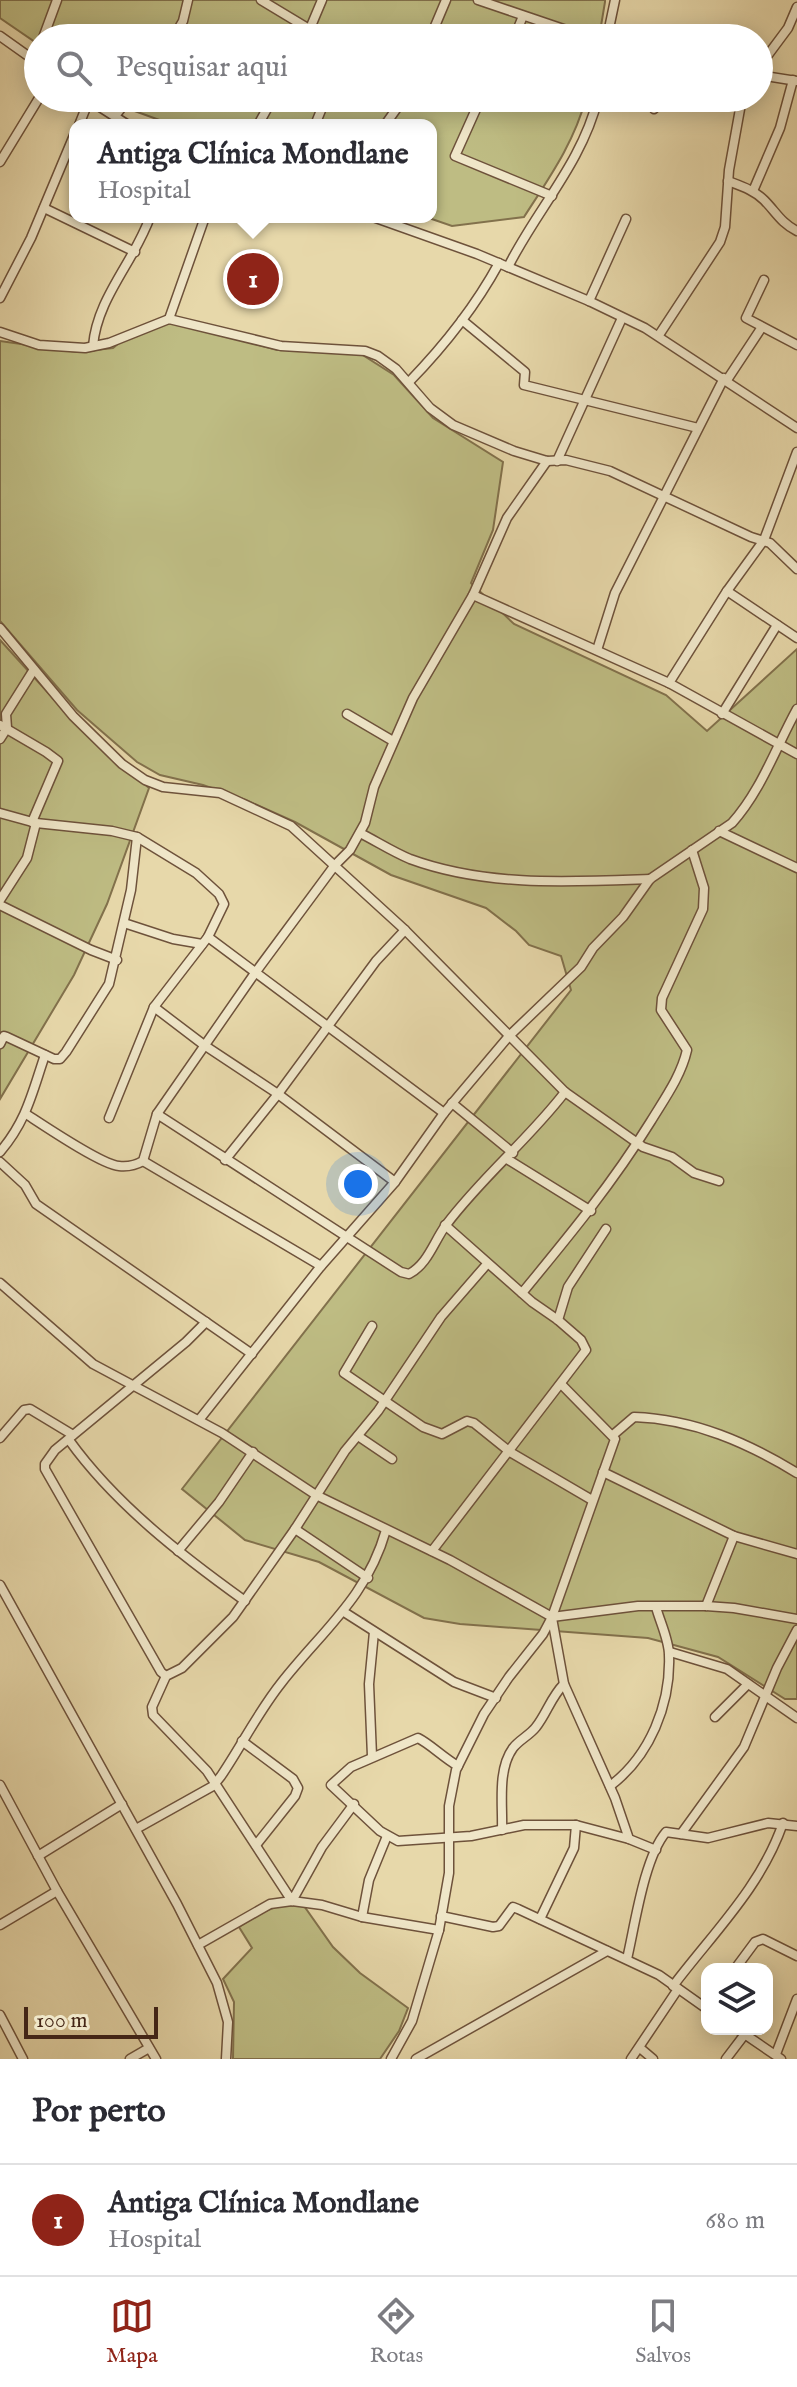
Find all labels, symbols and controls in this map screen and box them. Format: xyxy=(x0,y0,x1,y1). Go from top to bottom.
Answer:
search box xyxy=(24,24,773,112)
icon: search xyxy=(52,46,96,90)
text: Pesquisar aqui xyxy=(116,49,288,87)
popup xyxy=(69,119,437,223)
text: Antiga Clínica Mondlane xyxy=(97,136,409,174)
text: Hospital xyxy=(97,174,191,207)
pin: 1 xyxy=(227,249,279,309)
your location xyxy=(338,1164,378,1204)
map controls xyxy=(701,1963,773,2035)
button: layers xyxy=(701,1963,773,2035)
scale bar xyxy=(24,2003,158,2039)
text: 100 m xyxy=(36,2007,88,2035)
text: Por perto xyxy=(32,2090,166,2133)
text: Antiga Clínica Mondlane xyxy=(108,2185,419,2223)
text: 1 xyxy=(53,2204,63,2237)
text: 680 m xyxy=(705,2204,765,2237)
text: Hospital xyxy=(108,2223,201,2256)
tab: Mapa xyxy=(106,2294,158,2370)
tab: Rotas xyxy=(370,2294,423,2370)
tab: Salvos xyxy=(635,2294,691,2370)

